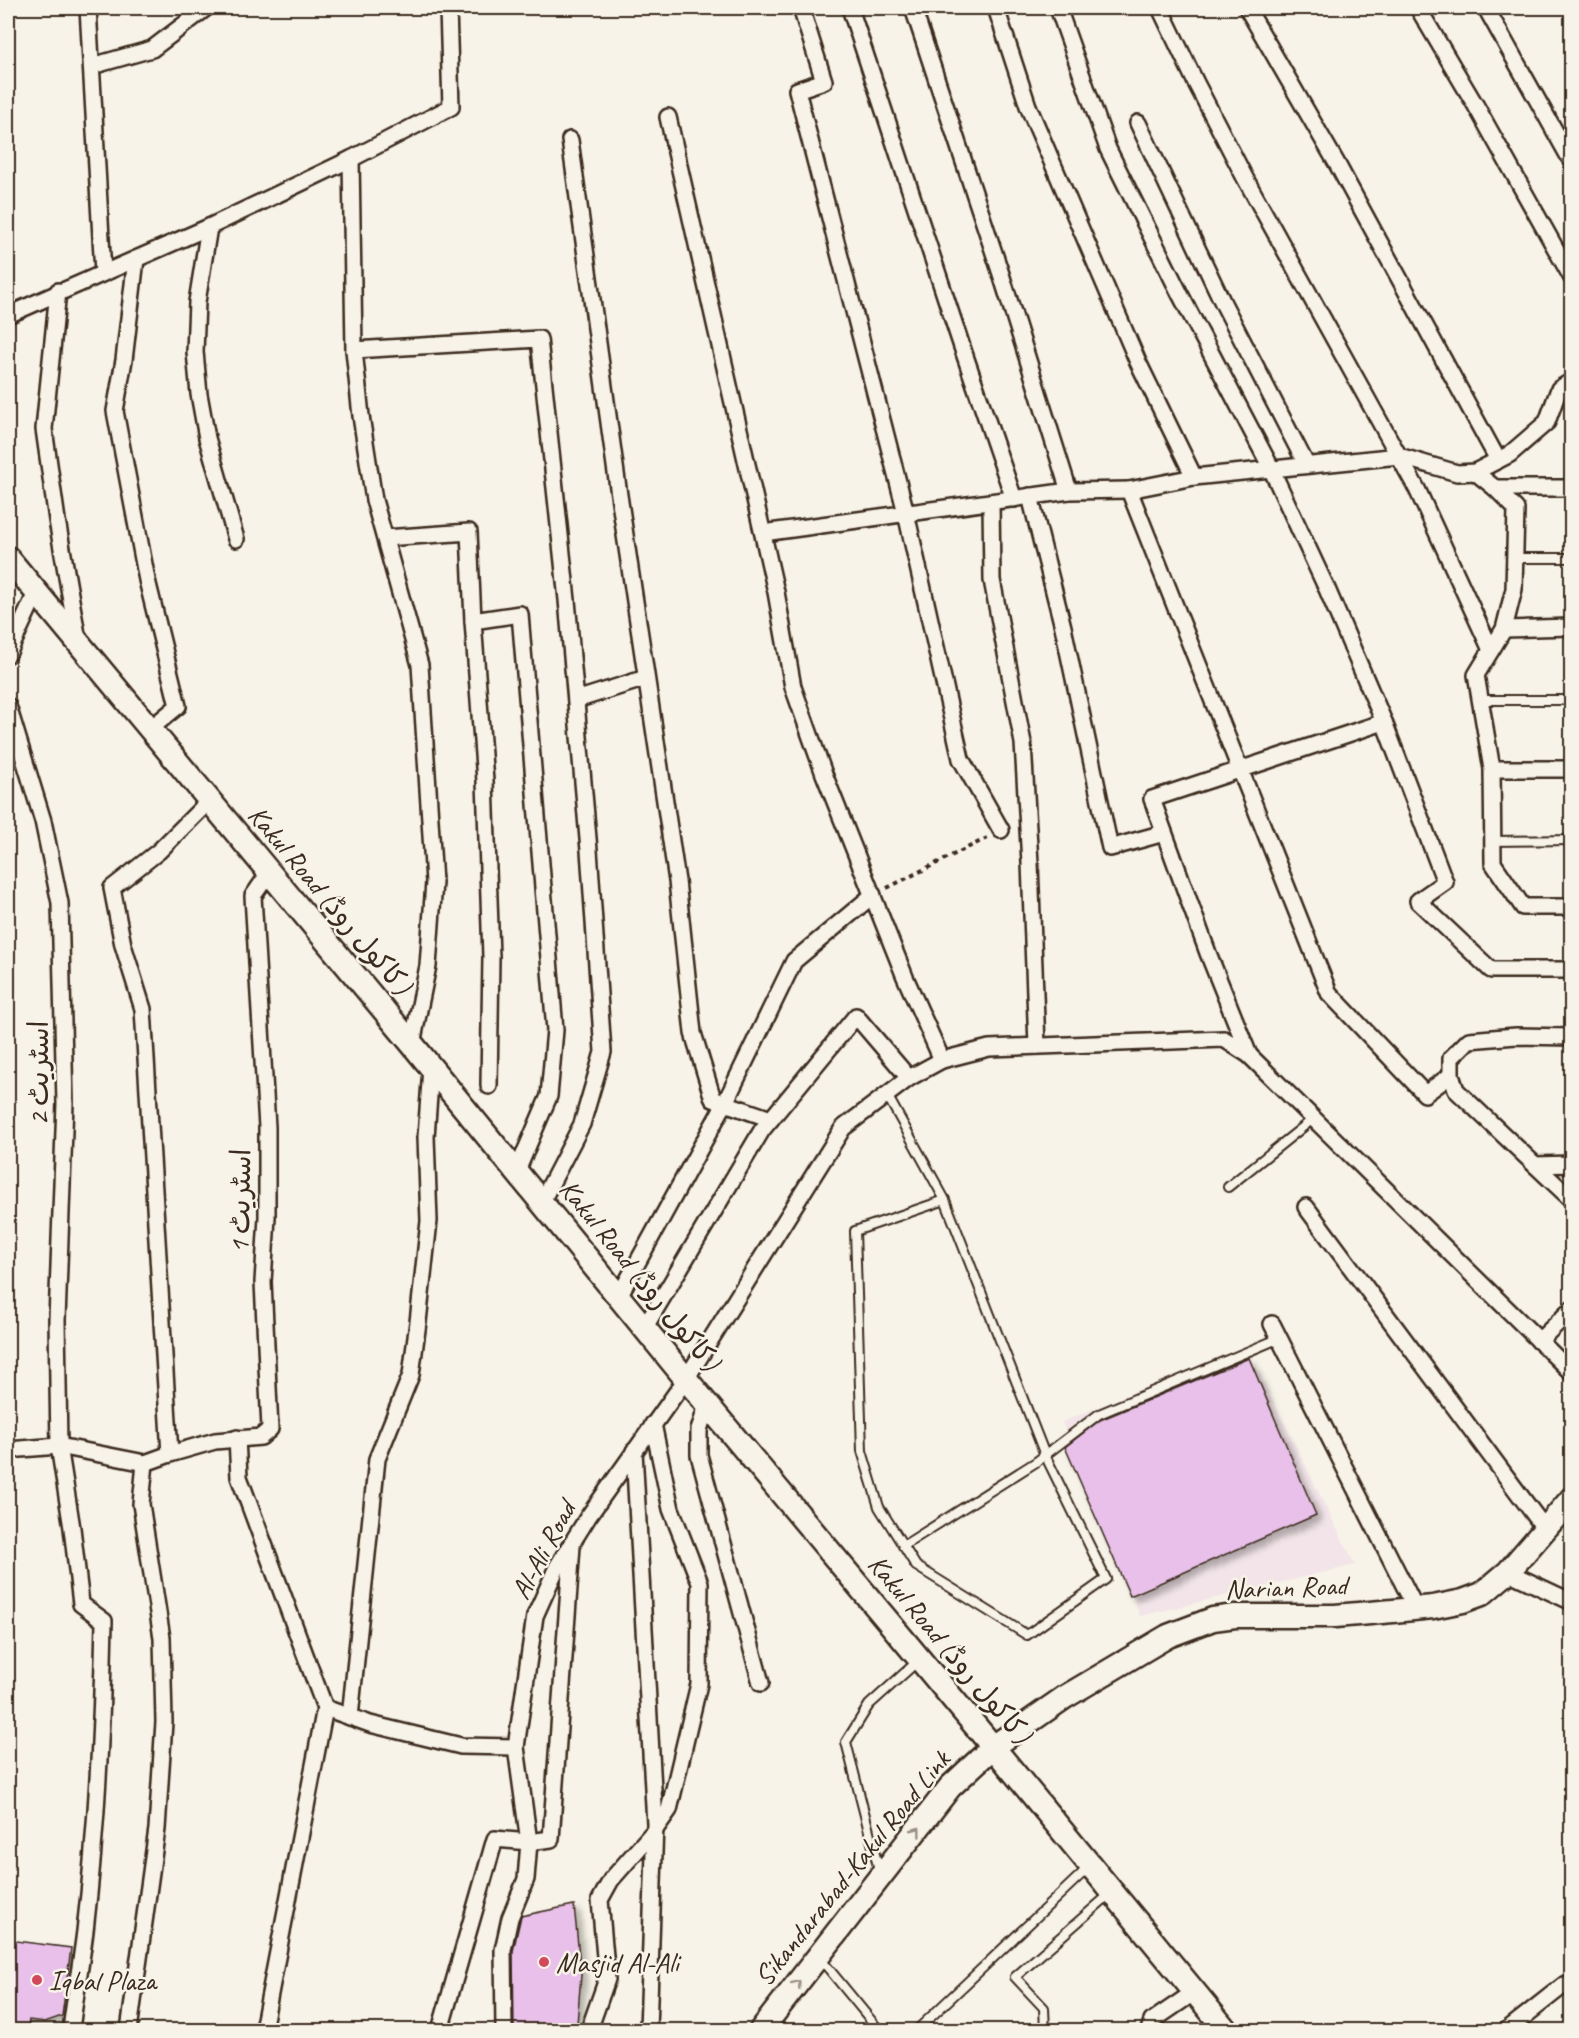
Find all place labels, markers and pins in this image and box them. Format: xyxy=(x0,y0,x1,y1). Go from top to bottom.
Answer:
place label: Masjid Al-Ali xyxy=(556,1945,682,1980)
marker: Masjid Al-Ali xyxy=(537,1955,551,1969)
place label: Iqbal Plaza xyxy=(49,1963,158,1998)
marker: Iqbal Plaza xyxy=(30,1973,44,1987)

